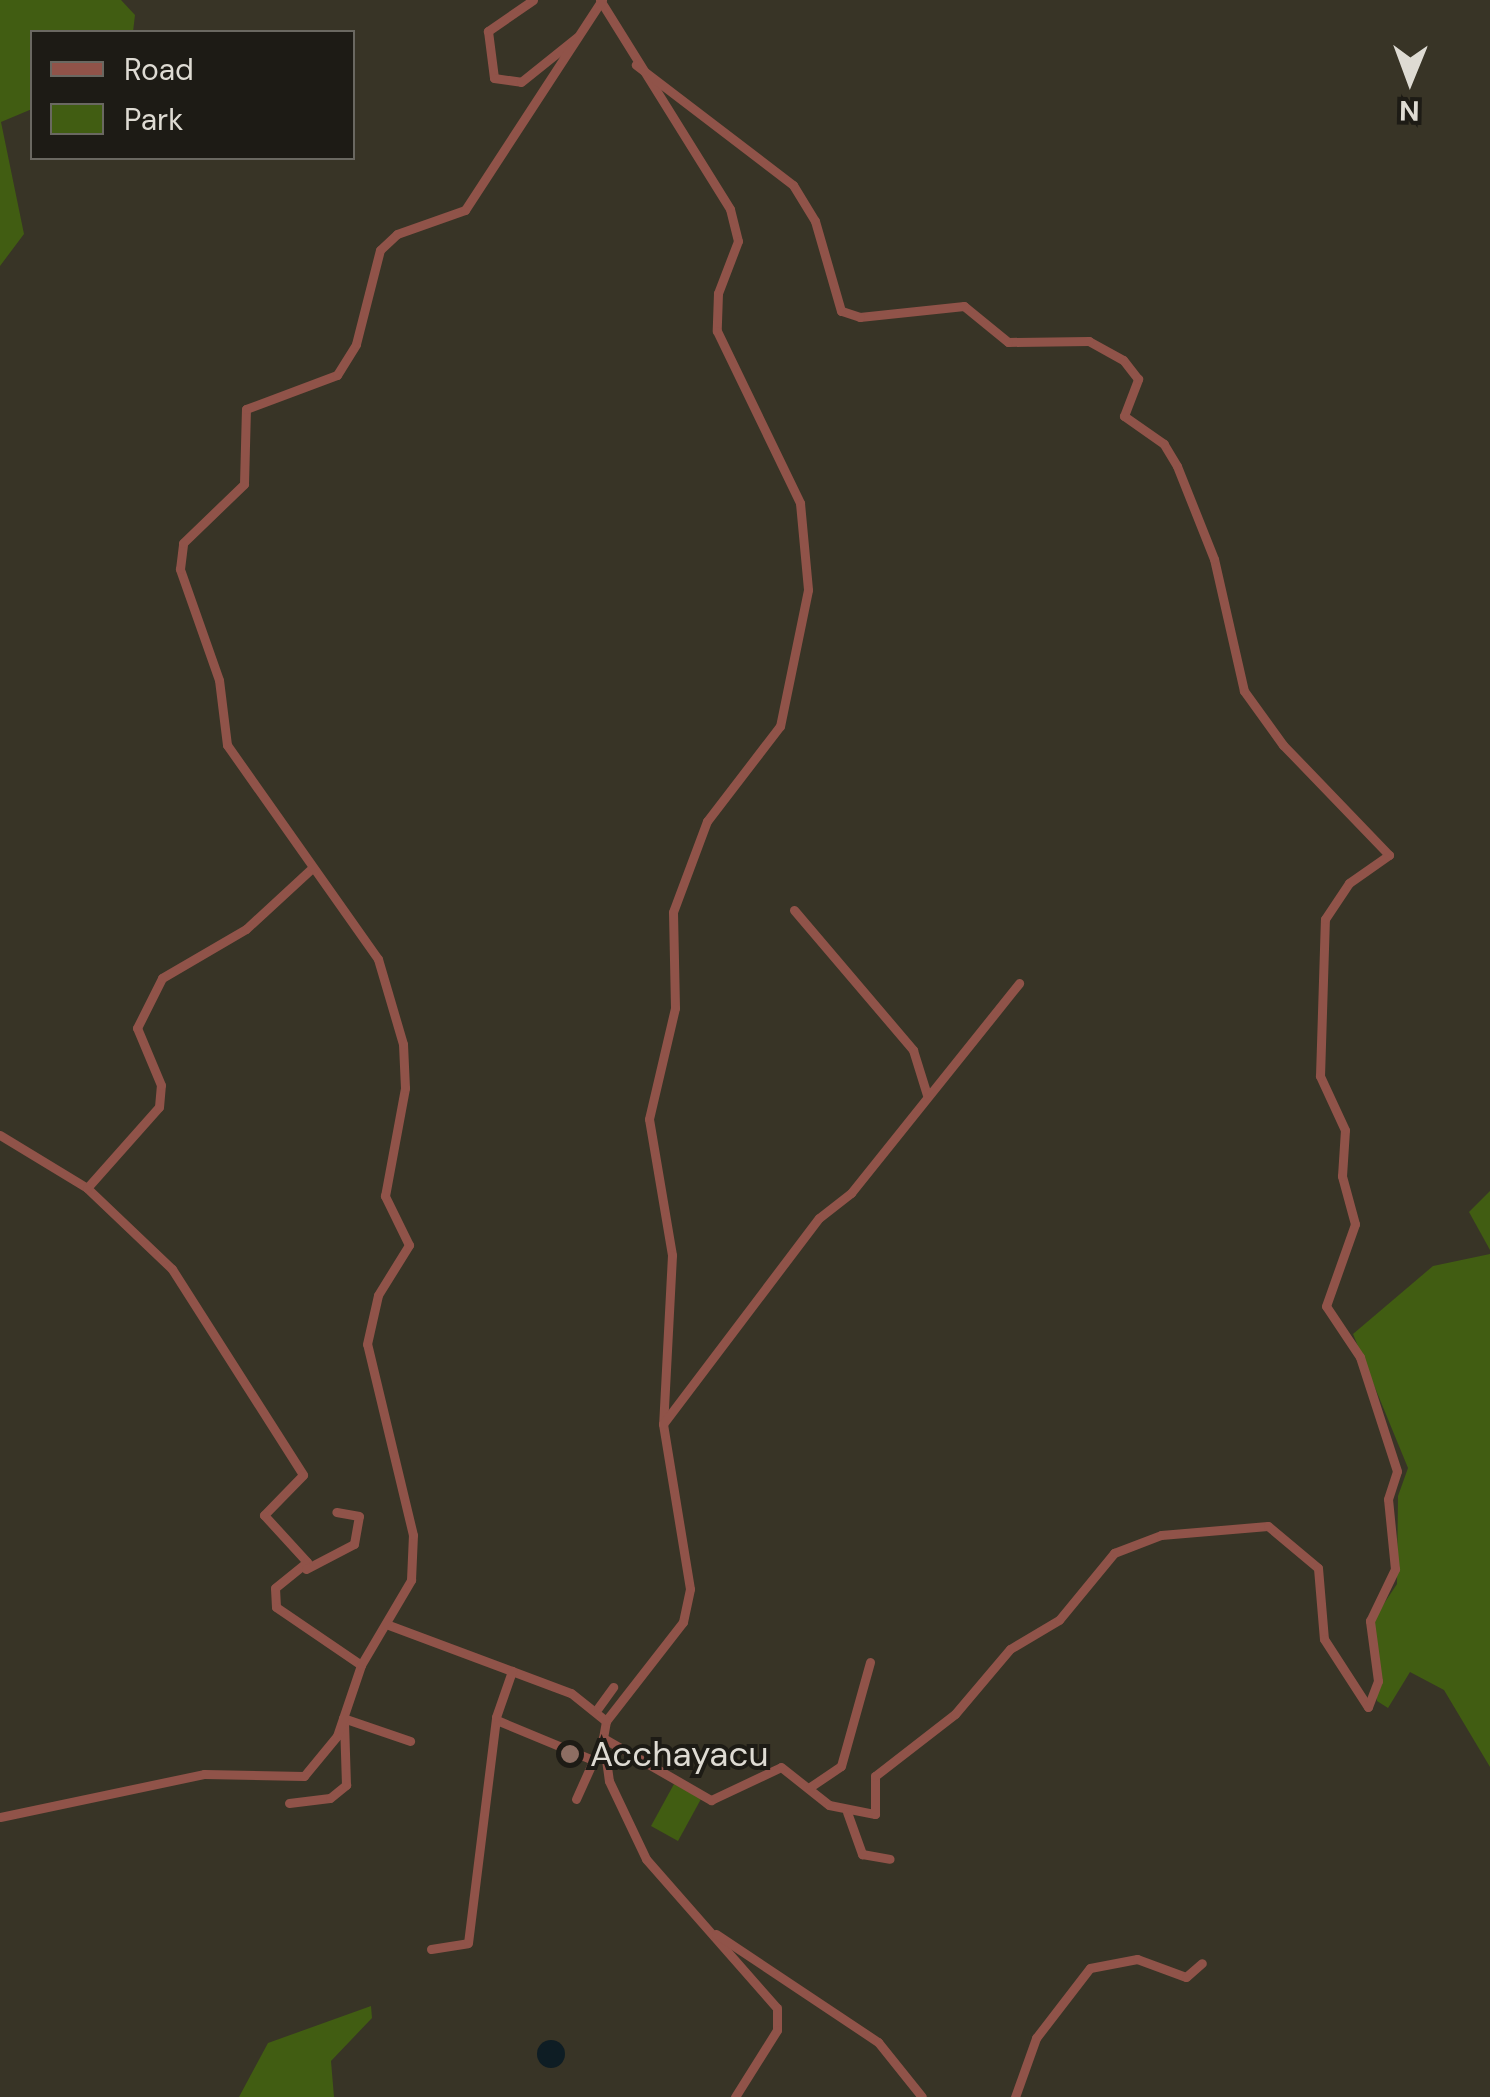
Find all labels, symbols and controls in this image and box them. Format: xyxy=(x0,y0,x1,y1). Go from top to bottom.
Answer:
legend xyxy=(30,30,355,160)
north arrow xyxy=(1360,30,1460,130)
text: Road xyxy=(124,50,194,89)
text: N xyxy=(1399,92,1420,129)
text: Park xyxy=(124,100,183,139)
place label: Acchayacu xyxy=(590,1733,768,1775)
marker: Acchayacu xyxy=(559,1743,581,1765)

